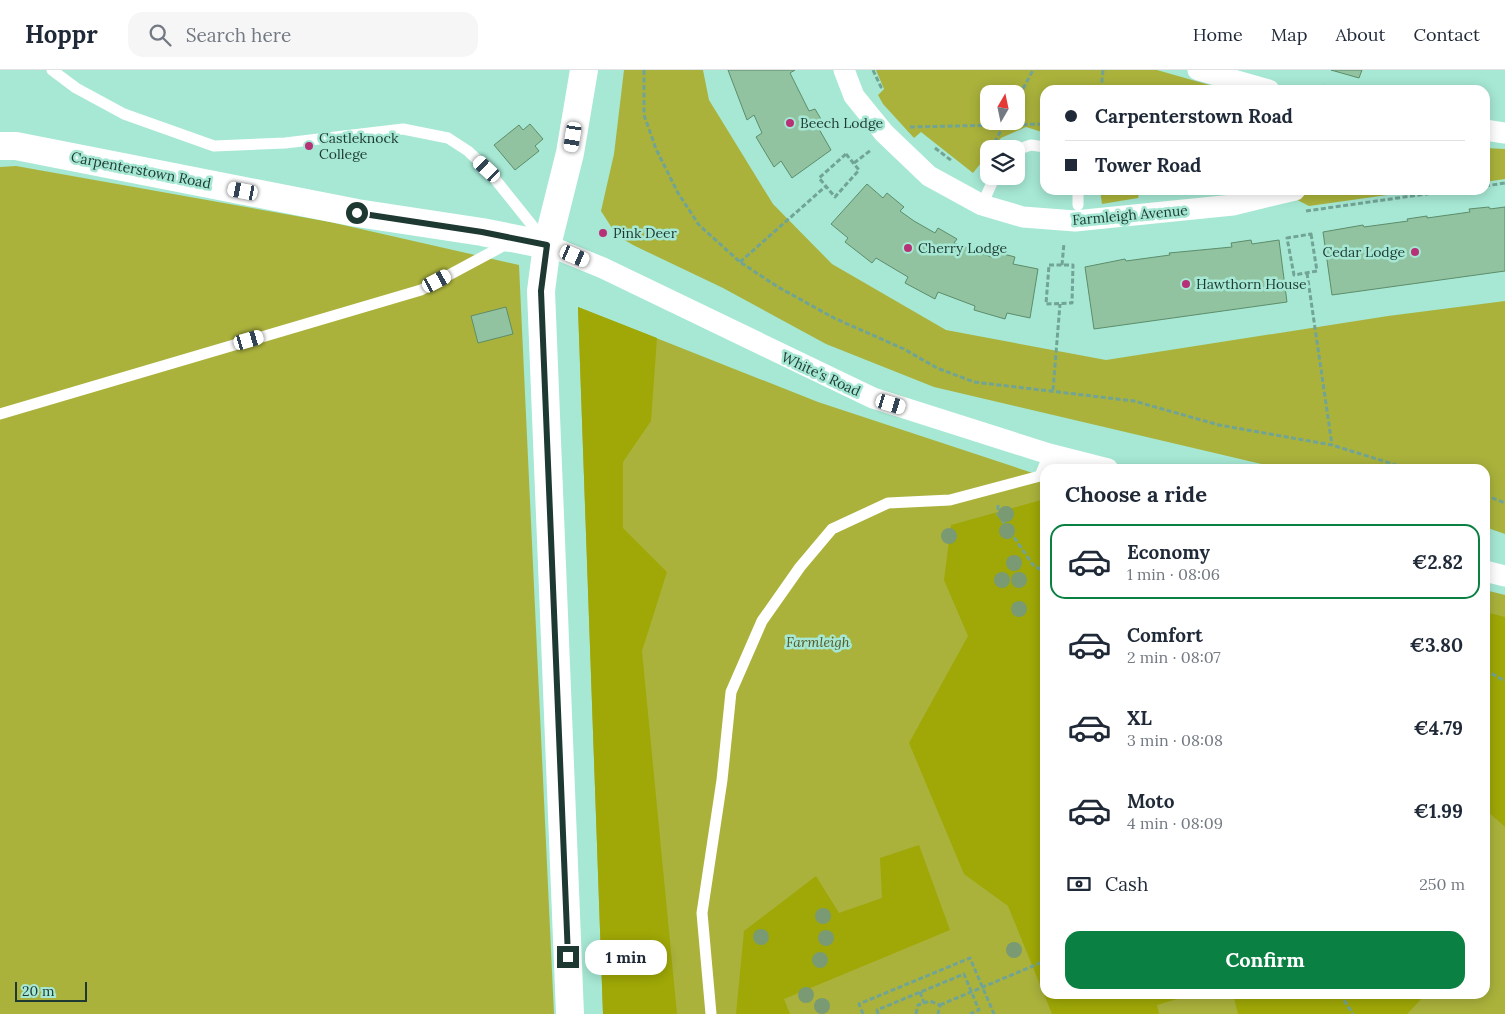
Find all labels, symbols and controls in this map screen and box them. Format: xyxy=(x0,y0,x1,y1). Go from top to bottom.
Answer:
search box xyxy=(128,12,478,57)
text: Hoppr xyxy=(25,19,98,50)
icon: search xyxy=(146,21,174,49)
text: Search here xyxy=(186,23,291,47)
text: Home xyxy=(1193,23,1243,46)
text: Map xyxy=(1271,23,1307,46)
text: About xyxy=(1335,23,1385,46)
text: Contact xyxy=(1413,23,1480,46)
north arrow xyxy=(980,85,1025,130)
map controls xyxy=(980,85,1025,185)
text: Carpenterstown Road xyxy=(1095,104,1293,128)
place label: Beech Lodge xyxy=(800,114,884,132)
marker: Beech Lodge xyxy=(784,117,796,129)
car xyxy=(563,121,582,153)
place label: Castleknock College xyxy=(319,129,399,163)
marker: Castleknock College xyxy=(303,140,315,152)
button: layers xyxy=(980,140,1025,185)
street label: Carpenterstown Road xyxy=(69,148,213,192)
car xyxy=(470,153,503,185)
text: Tower Road xyxy=(1095,153,1201,177)
car xyxy=(226,181,259,201)
street label: Farmleigh Avenue xyxy=(1071,201,1189,229)
route start xyxy=(346,202,368,224)
place label: Pink Deer xyxy=(613,224,677,242)
marker: Pink Deer xyxy=(597,227,609,239)
place label: Cherry Lodge xyxy=(918,239,1008,257)
marker: Cherry Lodge xyxy=(902,242,914,254)
car xyxy=(558,243,591,269)
place label: Cedar Lodge xyxy=(1322,243,1405,261)
marker: Cedar Lodge xyxy=(1409,246,1421,258)
car xyxy=(420,267,453,295)
place label: Hawthorn House xyxy=(1196,275,1307,293)
marker: Hawthorn House xyxy=(1180,278,1192,290)
car xyxy=(232,329,265,351)
street label: White's Road xyxy=(779,348,863,400)
car xyxy=(874,392,907,416)
text: Choose a ride xyxy=(1065,480,1207,508)
icon: car xyxy=(1067,539,1112,584)
text: Economy xyxy=(1127,540,1210,564)
text: €2.82 xyxy=(1412,550,1463,574)
text: 1 min · 08:06 xyxy=(1127,564,1220,584)
icon: car xyxy=(1067,622,1112,667)
text: Comfort xyxy=(1127,623,1203,647)
park label: Farmleigh xyxy=(786,633,850,651)
text: €3.80 xyxy=(1410,633,1463,657)
text: 2 min · 08:07 xyxy=(1127,647,1221,667)
icon: car xyxy=(1067,705,1112,750)
text: XL xyxy=(1127,706,1152,730)
text: €4.79 xyxy=(1414,716,1463,740)
text: 3 min · 08:08 xyxy=(1127,730,1223,750)
icon: car xyxy=(1067,788,1112,833)
text: Moto xyxy=(1127,789,1174,813)
text: €1.99 xyxy=(1414,799,1463,823)
text: 4 min · 08:09 xyxy=(1127,813,1223,833)
icon: cash xyxy=(1065,870,1093,898)
text: Cash xyxy=(1105,872,1148,896)
text: 250 m xyxy=(1419,874,1465,894)
button: Confirm xyxy=(1065,931,1465,989)
callout: 1 min xyxy=(586,940,668,974)
route end xyxy=(557,946,579,968)
text: 1 min xyxy=(606,947,646,967)
scale bar xyxy=(15,979,88,1002)
text: 20 m xyxy=(22,982,54,1000)

